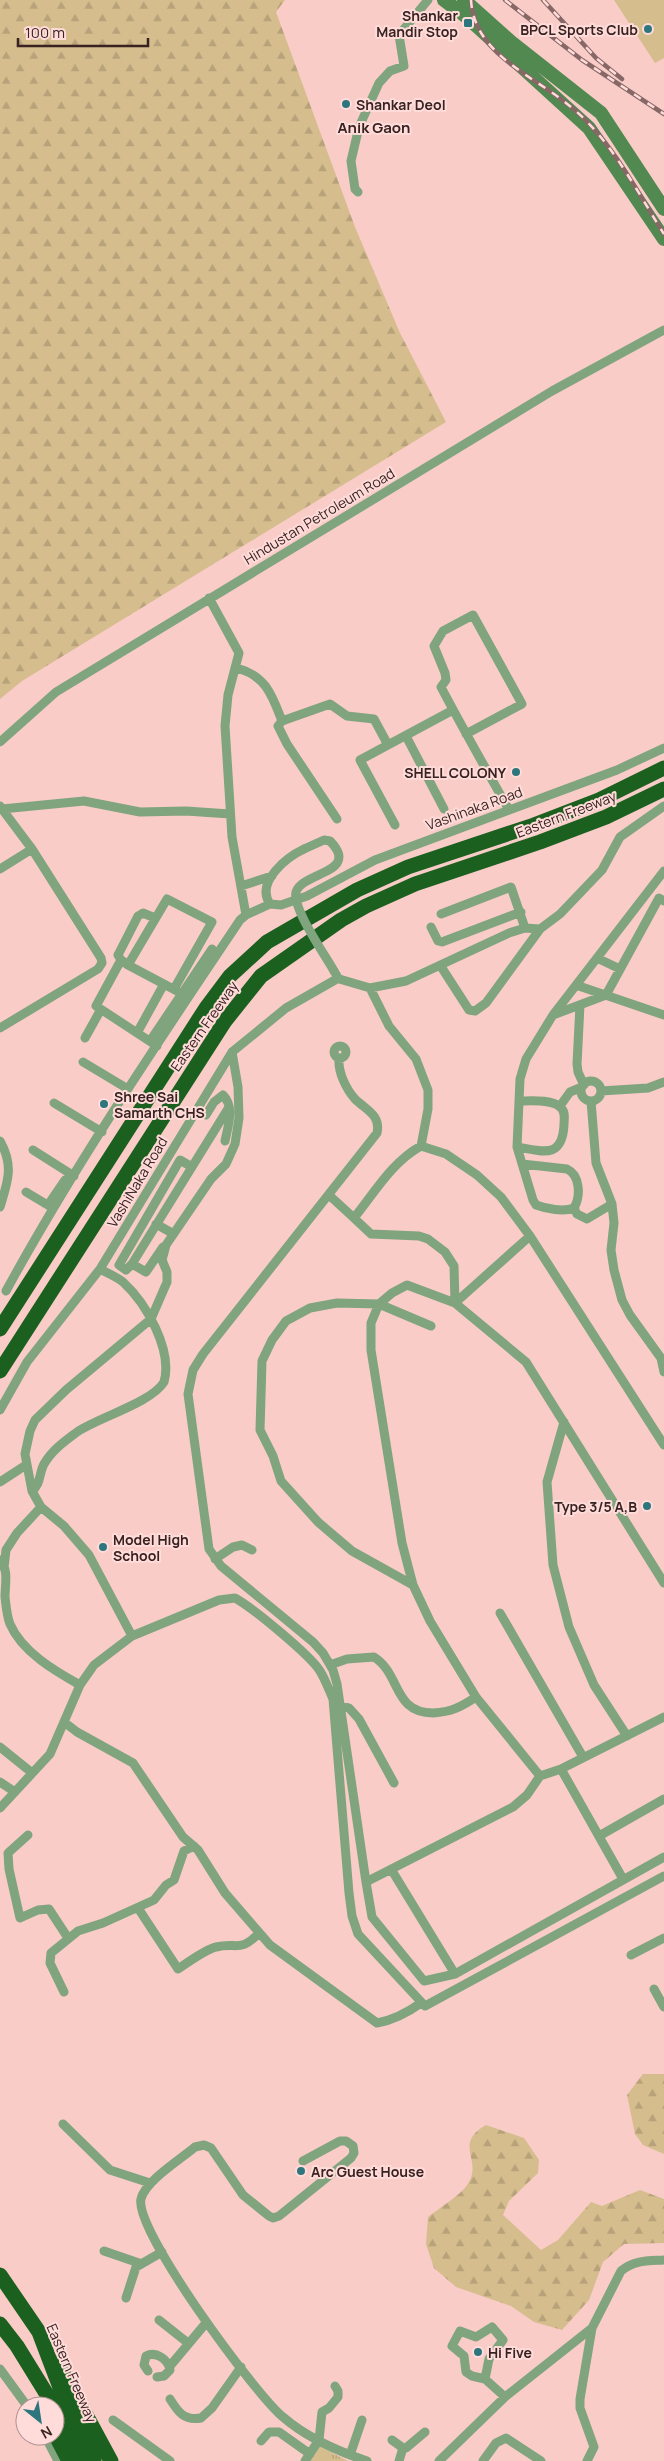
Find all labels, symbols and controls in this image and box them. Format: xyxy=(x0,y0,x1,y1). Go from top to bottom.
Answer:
place label: Shankar Mandir Stop xyxy=(376,6,458,41)
scale bar xyxy=(18,15,148,47)
marker: Shankar Mandir Stop xyxy=(462,17,474,29)
place label: BPCL Sports Club xyxy=(520,20,638,39)
text: 100 m xyxy=(25,22,65,43)
marker: BPCL Sports Club xyxy=(642,23,654,35)
place label: Shankar Deol xyxy=(356,95,446,114)
marker: Shankar Deol xyxy=(340,98,352,110)
district label: Anik Gaon xyxy=(338,117,411,138)
street label: Hindustan Petroleum Road xyxy=(240,463,398,569)
place label: SHELL COLONY xyxy=(404,763,506,782)
marker: SHELL COLONY xyxy=(510,766,522,778)
street label: Vashinaka Road xyxy=(423,782,525,834)
street label: Eastern Freeway xyxy=(513,786,619,842)
street label: Eastern Freeway xyxy=(166,977,243,1075)
place label: Shree Sai Samarth CHS xyxy=(114,1087,205,1122)
marker: Shree Sai Samarth CHS xyxy=(98,1098,110,1110)
street label: VashiNaka Road xyxy=(102,1133,172,1231)
place label: Type 3/5 A,B xyxy=(554,1497,637,1516)
marker: Type 3/5 A,B xyxy=(641,1500,653,1512)
place label: Model High School xyxy=(113,1530,189,1565)
marker: Model High School xyxy=(97,1541,109,1553)
place label: Arc Guest House xyxy=(311,2162,424,2181)
marker: Arc Guest House xyxy=(295,2165,307,2177)
street label: Eastern Freeway xyxy=(43,2321,102,2426)
place label: Hi Five xyxy=(488,2343,532,2362)
marker: Hi Five xyxy=(472,2346,484,2358)
north arrow xyxy=(15,2396,65,2446)
text: N xyxy=(38,2422,56,2443)

